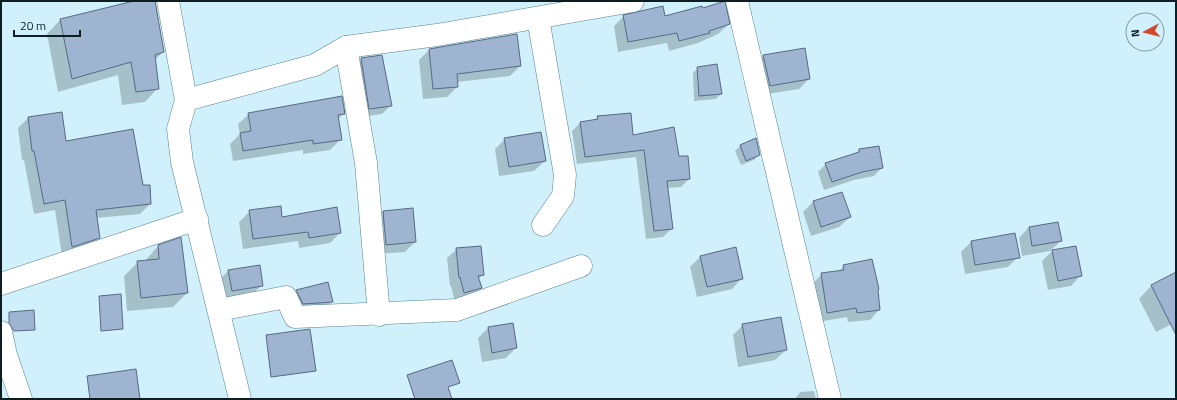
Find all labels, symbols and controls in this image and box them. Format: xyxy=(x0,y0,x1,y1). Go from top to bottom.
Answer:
scale bar xyxy=(14,12,80,38)
north arrow xyxy=(1125,12,1165,52)
text: 20 m xyxy=(20,16,46,35)
text: N xyxy=(1127,28,1143,38)

